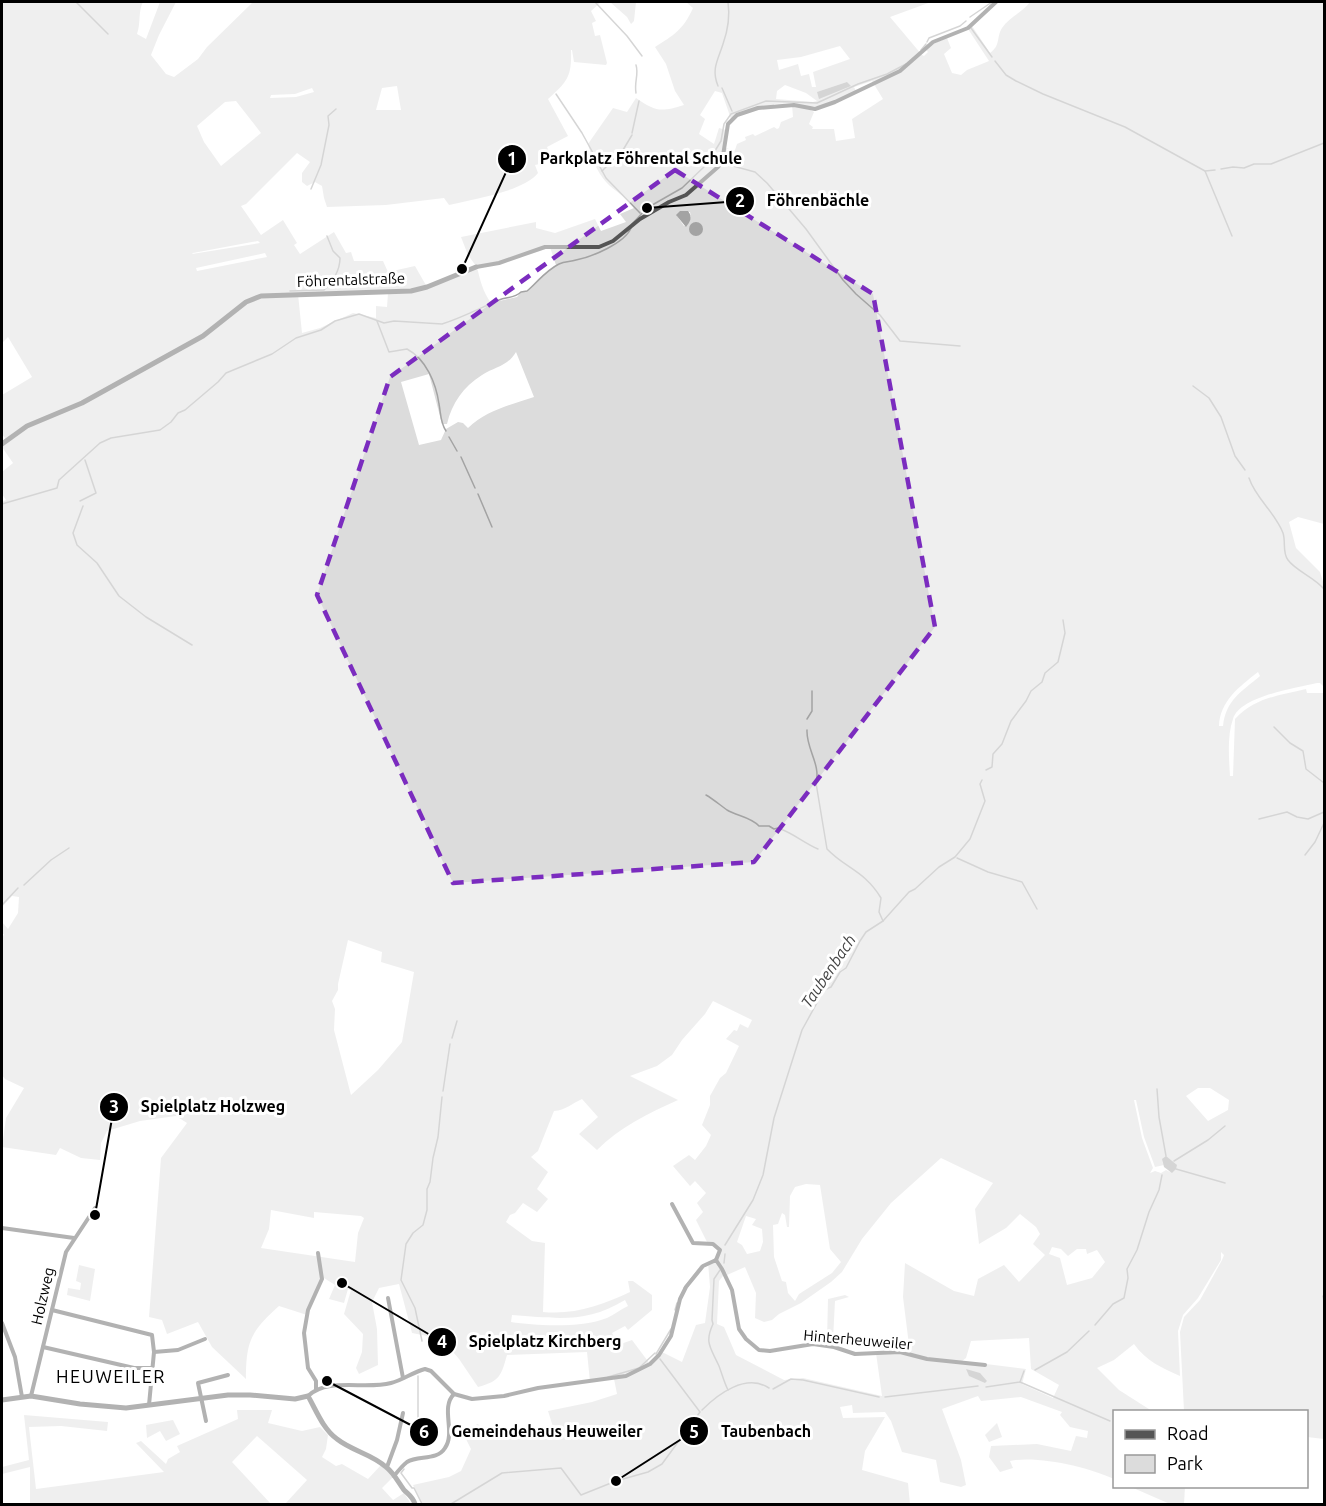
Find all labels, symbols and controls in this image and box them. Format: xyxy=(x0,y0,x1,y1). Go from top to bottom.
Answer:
callout: Parkplatz Föhrental Schule xyxy=(497,142,754,176)
text: 1 xyxy=(507,148,517,168)
text: Parkplatz Föhrental Schule xyxy=(540,149,742,167)
callout: Föhrenbächle xyxy=(725,184,882,218)
text: 2 xyxy=(735,190,745,210)
text: Föhrenbächle xyxy=(767,191,869,209)
street label: Föhrentalstraße xyxy=(297,269,405,290)
water label: Taubenbach xyxy=(797,931,859,1011)
callout: Spielplatz Holzweg xyxy=(99,1090,297,1124)
text: 3 xyxy=(109,1096,119,1116)
text: Spielplatz Holzweg xyxy=(141,1097,285,1115)
street label: Holzweg xyxy=(28,1265,57,1326)
callout: Spielplatz Kirchberg xyxy=(427,1325,633,1359)
street label: Hinterheuweiler xyxy=(803,1326,914,1353)
text: 4 xyxy=(437,1331,447,1351)
text: Spielplatz Kirchberg xyxy=(469,1332,621,1350)
district label: HEUWEILER xyxy=(56,1366,166,1386)
legend xyxy=(1113,1410,1308,1488)
callout: Taubenbach xyxy=(679,1414,823,1448)
callout: Gemeindehaus Heuweiler xyxy=(409,1415,655,1449)
text: 6 xyxy=(419,1421,429,1441)
text: 5 xyxy=(689,1421,699,1441)
text: Gemeindehaus Heuweiler xyxy=(451,1422,643,1440)
text: Taubenbach xyxy=(721,1422,811,1440)
text: Road xyxy=(1167,1423,1209,1443)
text: Park xyxy=(1167,1453,1203,1473)

